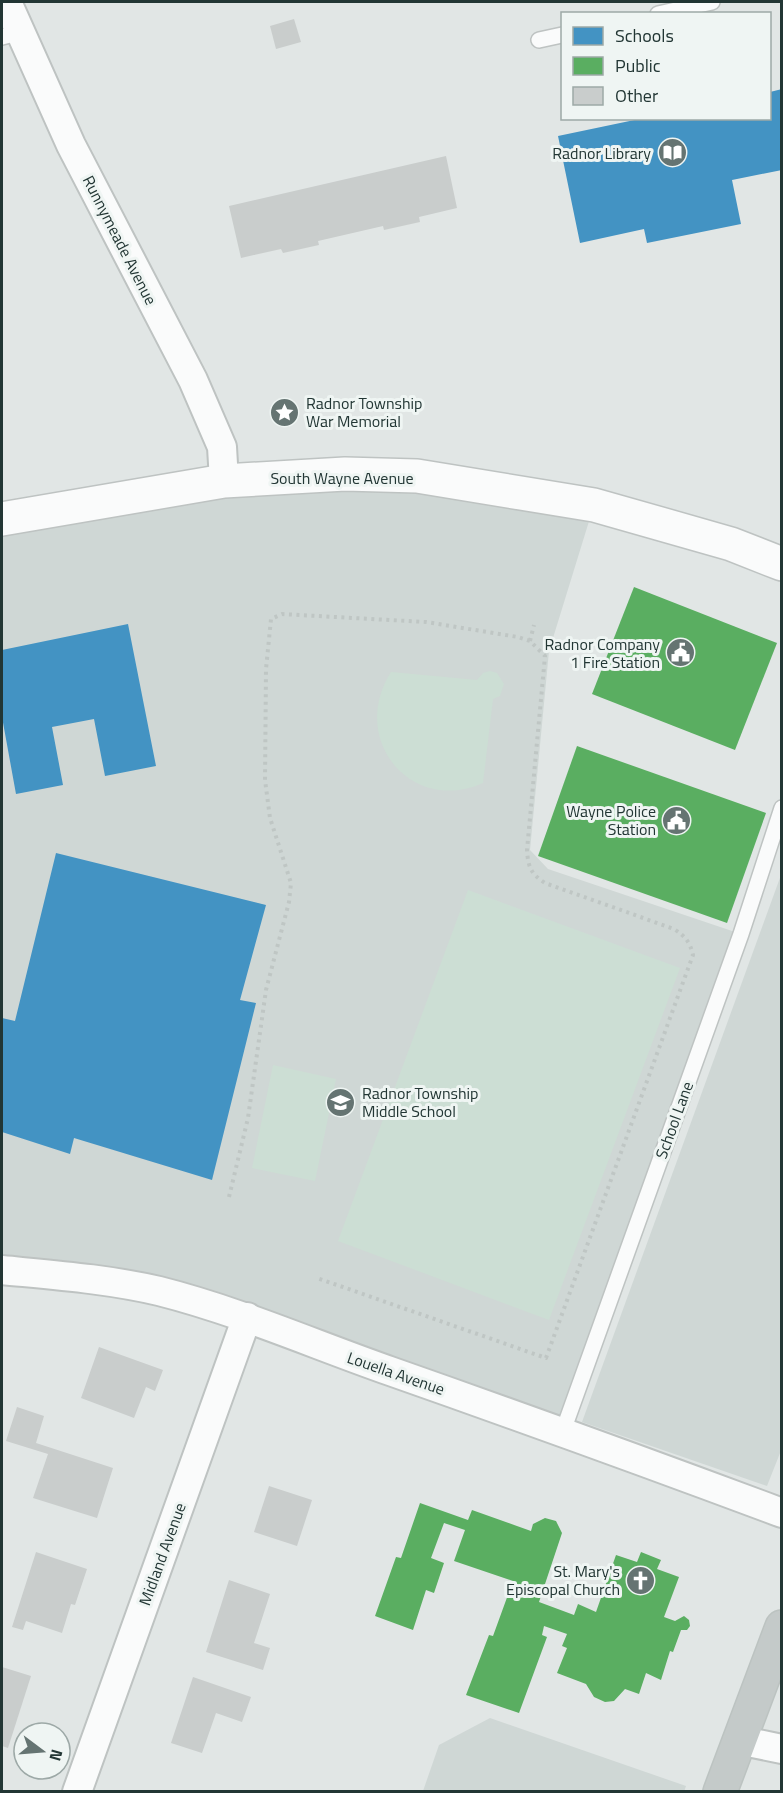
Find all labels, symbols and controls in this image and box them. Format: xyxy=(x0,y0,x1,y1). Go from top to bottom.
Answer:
legend xyxy=(561,12,771,120)
text: Schools xyxy=(615,22,674,49)
text: Public xyxy=(615,52,661,79)
text: Other xyxy=(615,82,658,109)
library icon: Radnor Library xyxy=(656,137,688,169)
place label: Radnor Library xyxy=(552,141,651,165)
street label: Runnymeade Avenue xyxy=(77,171,163,309)
place label: Radnor Township War Memorial xyxy=(306,391,423,433)
place icon: Radnor Township War Memorial xyxy=(269,396,301,428)
street label: South Wayne Avenue xyxy=(270,466,414,490)
place label: Radnor Company 1 Fire Station xyxy=(545,632,660,674)
public building icon: Radnor Company 1 Fire Station xyxy=(665,637,697,669)
place label: Wayne Police Station xyxy=(566,799,656,841)
public building icon: Wayne Police Station xyxy=(661,804,693,836)
street label: School Lane xyxy=(649,1078,699,1162)
place label: Radnor Township Middle School xyxy=(362,1081,479,1123)
school or university icon: Radnor Township Middle School xyxy=(325,1086,357,1118)
street label: Louella Avenue xyxy=(344,1345,448,1401)
street label: Midland Avenue xyxy=(132,1499,192,1609)
place label: St. Mary's Episcopal Church xyxy=(506,1559,620,1601)
church icon: St. Mary's Episcopal Church xyxy=(625,1564,657,1596)
north arrow xyxy=(12,1721,72,1781)
text: N xyxy=(43,1746,69,1764)

